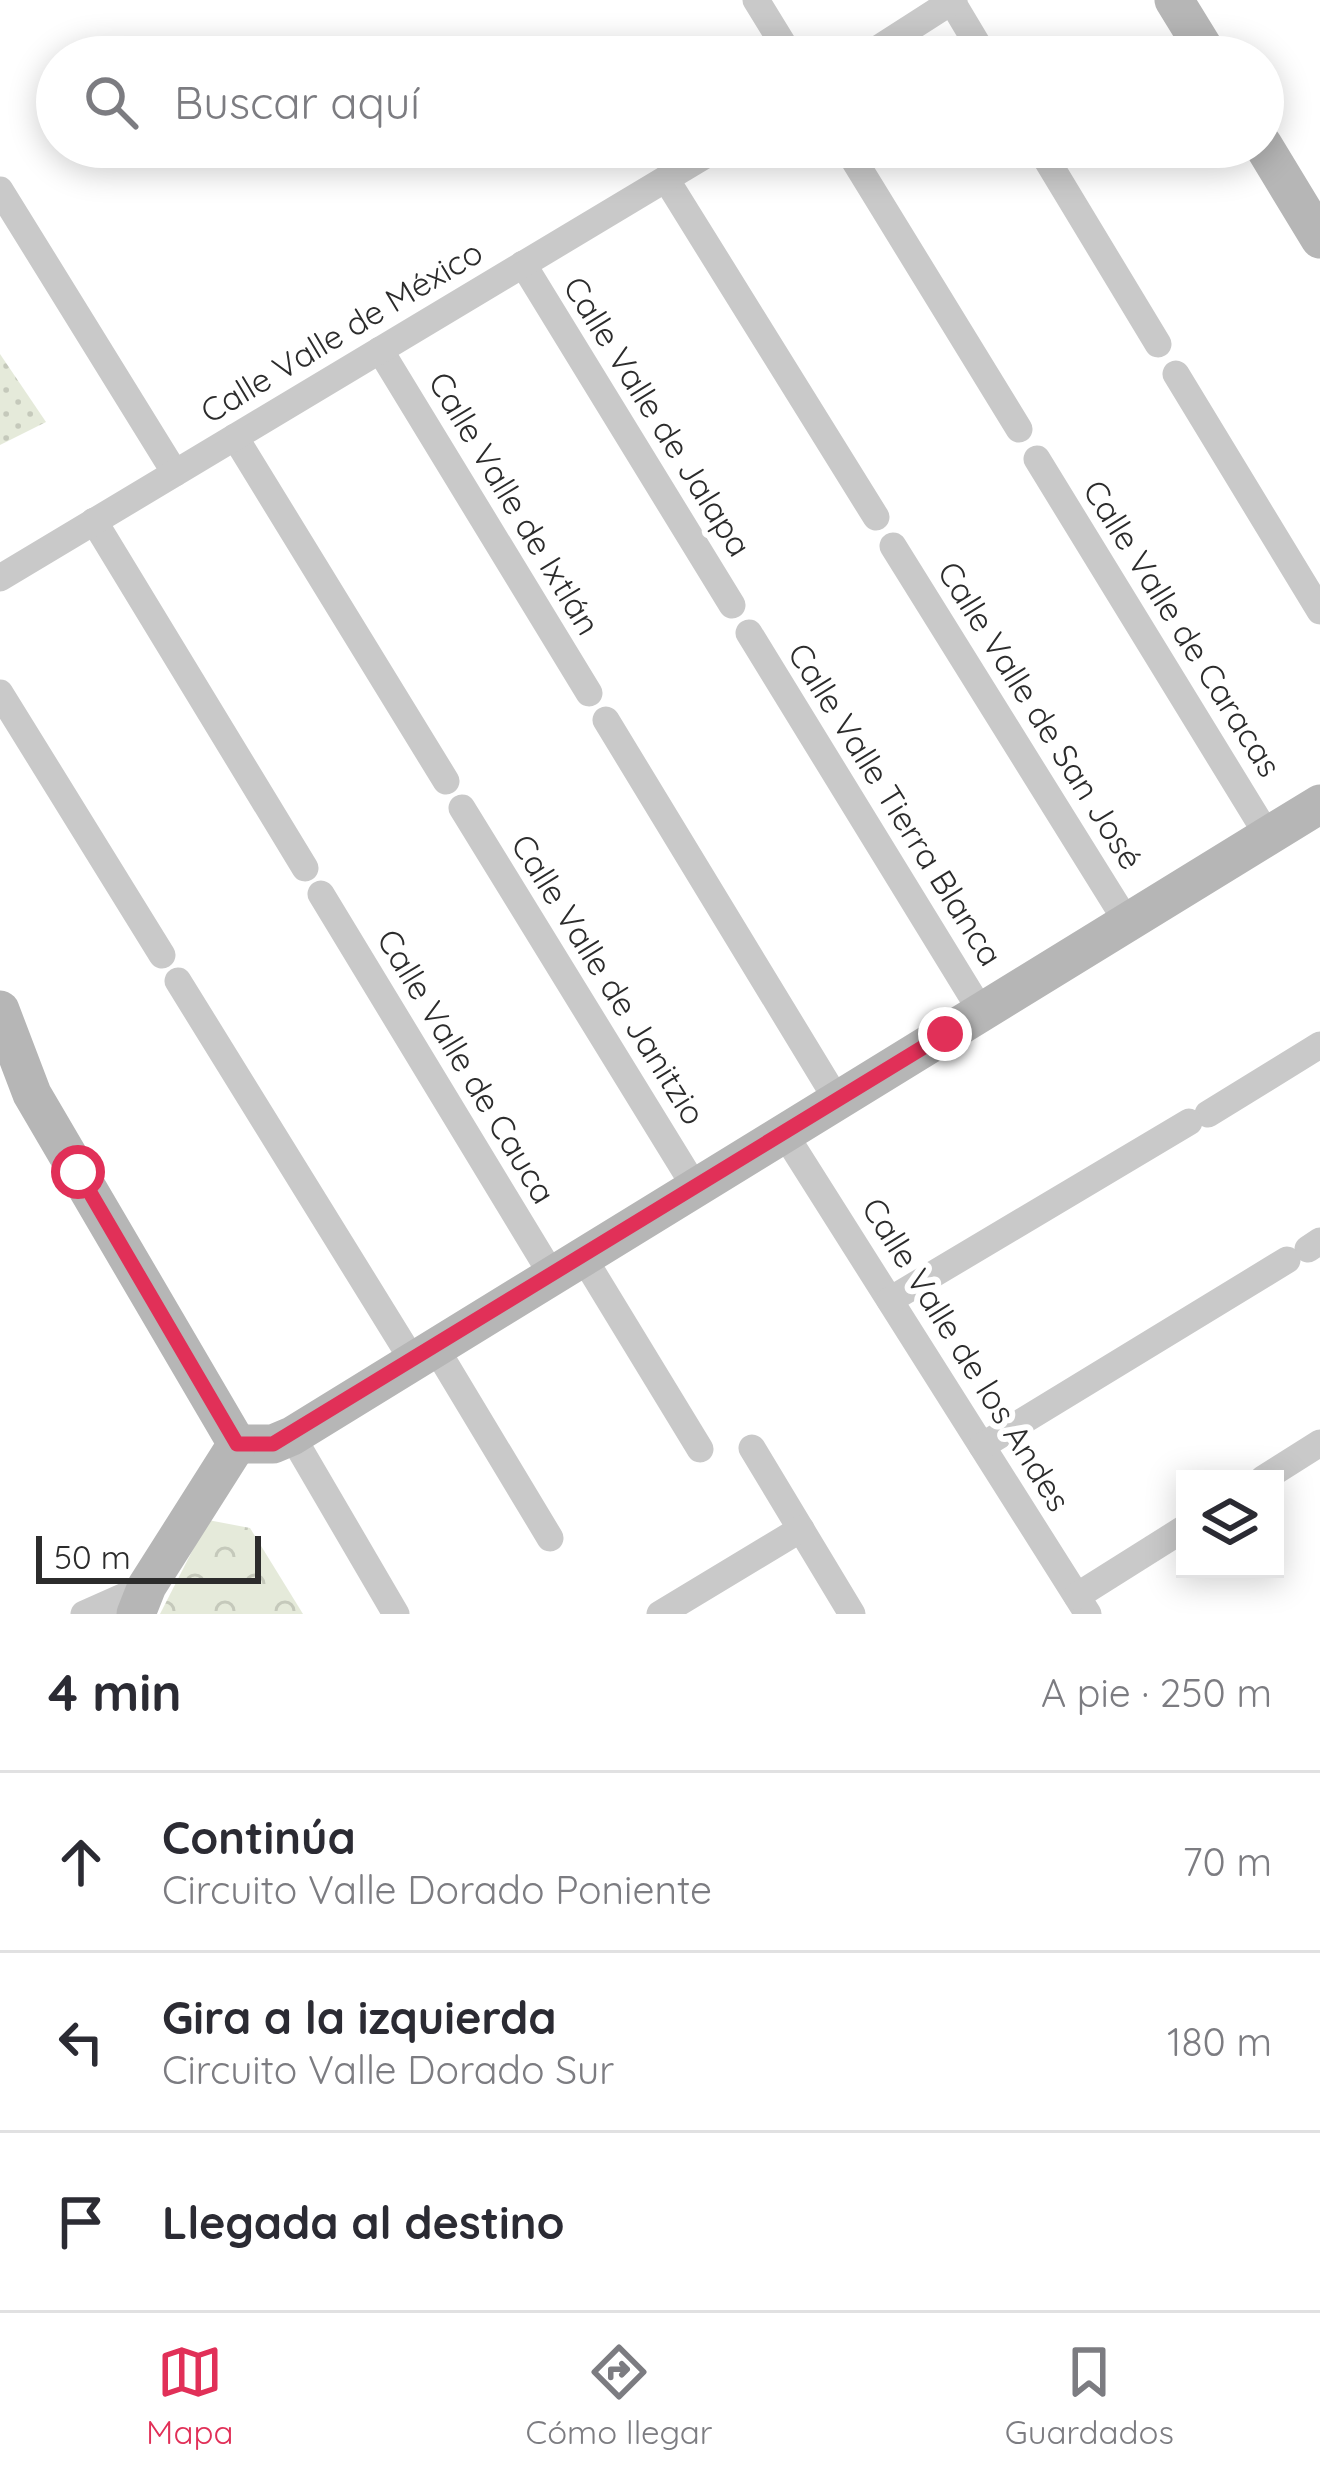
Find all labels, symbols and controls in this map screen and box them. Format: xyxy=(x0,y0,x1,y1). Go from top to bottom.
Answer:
search box xyxy=(36,36,1284,168)
icon: search xyxy=(78,69,144,135)
text: Buscar aquí xyxy=(174,74,420,130)
street label: Calle Valle de México xyxy=(193,231,489,431)
street label: Calle Valle de Jalapa xyxy=(555,269,761,563)
street label: Calle Valle de Ixtlán xyxy=(420,364,610,642)
street label: Calle Valle de Caracas xyxy=(1075,472,1291,784)
street label: Calle Valle de San José xyxy=(929,553,1153,877)
street label: Calle Valle Tierra Blanca xyxy=(780,635,1012,973)
street label: Calle Valle de Janitzio xyxy=(503,826,715,1132)
street label: Calle Valle de Cauca xyxy=(369,921,565,1211)
route end xyxy=(918,1007,972,1061)
route start xyxy=(51,1145,105,1199)
street label: Calle Valle de los Andes xyxy=(854,1190,1080,1518)
map controls xyxy=(1176,1470,1284,1578)
button: layers xyxy=(1176,1470,1284,1578)
scale bar xyxy=(36,1530,261,1583)
text: 50 m xyxy=(54,1536,131,1577)
text: 4 min xyxy=(48,1660,182,1724)
text: A pie · 250 m xyxy=(1041,1668,1272,1717)
text: Continúa xyxy=(162,1809,356,1865)
icon: ahead xyxy=(48,1829,114,1895)
text: 70 m xyxy=(1183,1837,1272,1886)
text: Circuito Valle Dorado Poniente xyxy=(162,1865,712,1914)
text: Gira a la izquierda xyxy=(162,1989,557,2045)
icon: left xyxy=(48,2009,114,2075)
text: 180 m xyxy=(1167,2017,1272,2066)
text: Circuito Valle Dorado Sur xyxy=(162,2045,614,2094)
icon: arrive xyxy=(48,2189,114,2255)
text: Llegada al destino xyxy=(162,2194,565,2250)
tab: Mapa xyxy=(146,2339,233,2452)
tab: Cómo llegar xyxy=(526,2339,713,2452)
tab: Guardados xyxy=(1005,2339,1174,2452)

